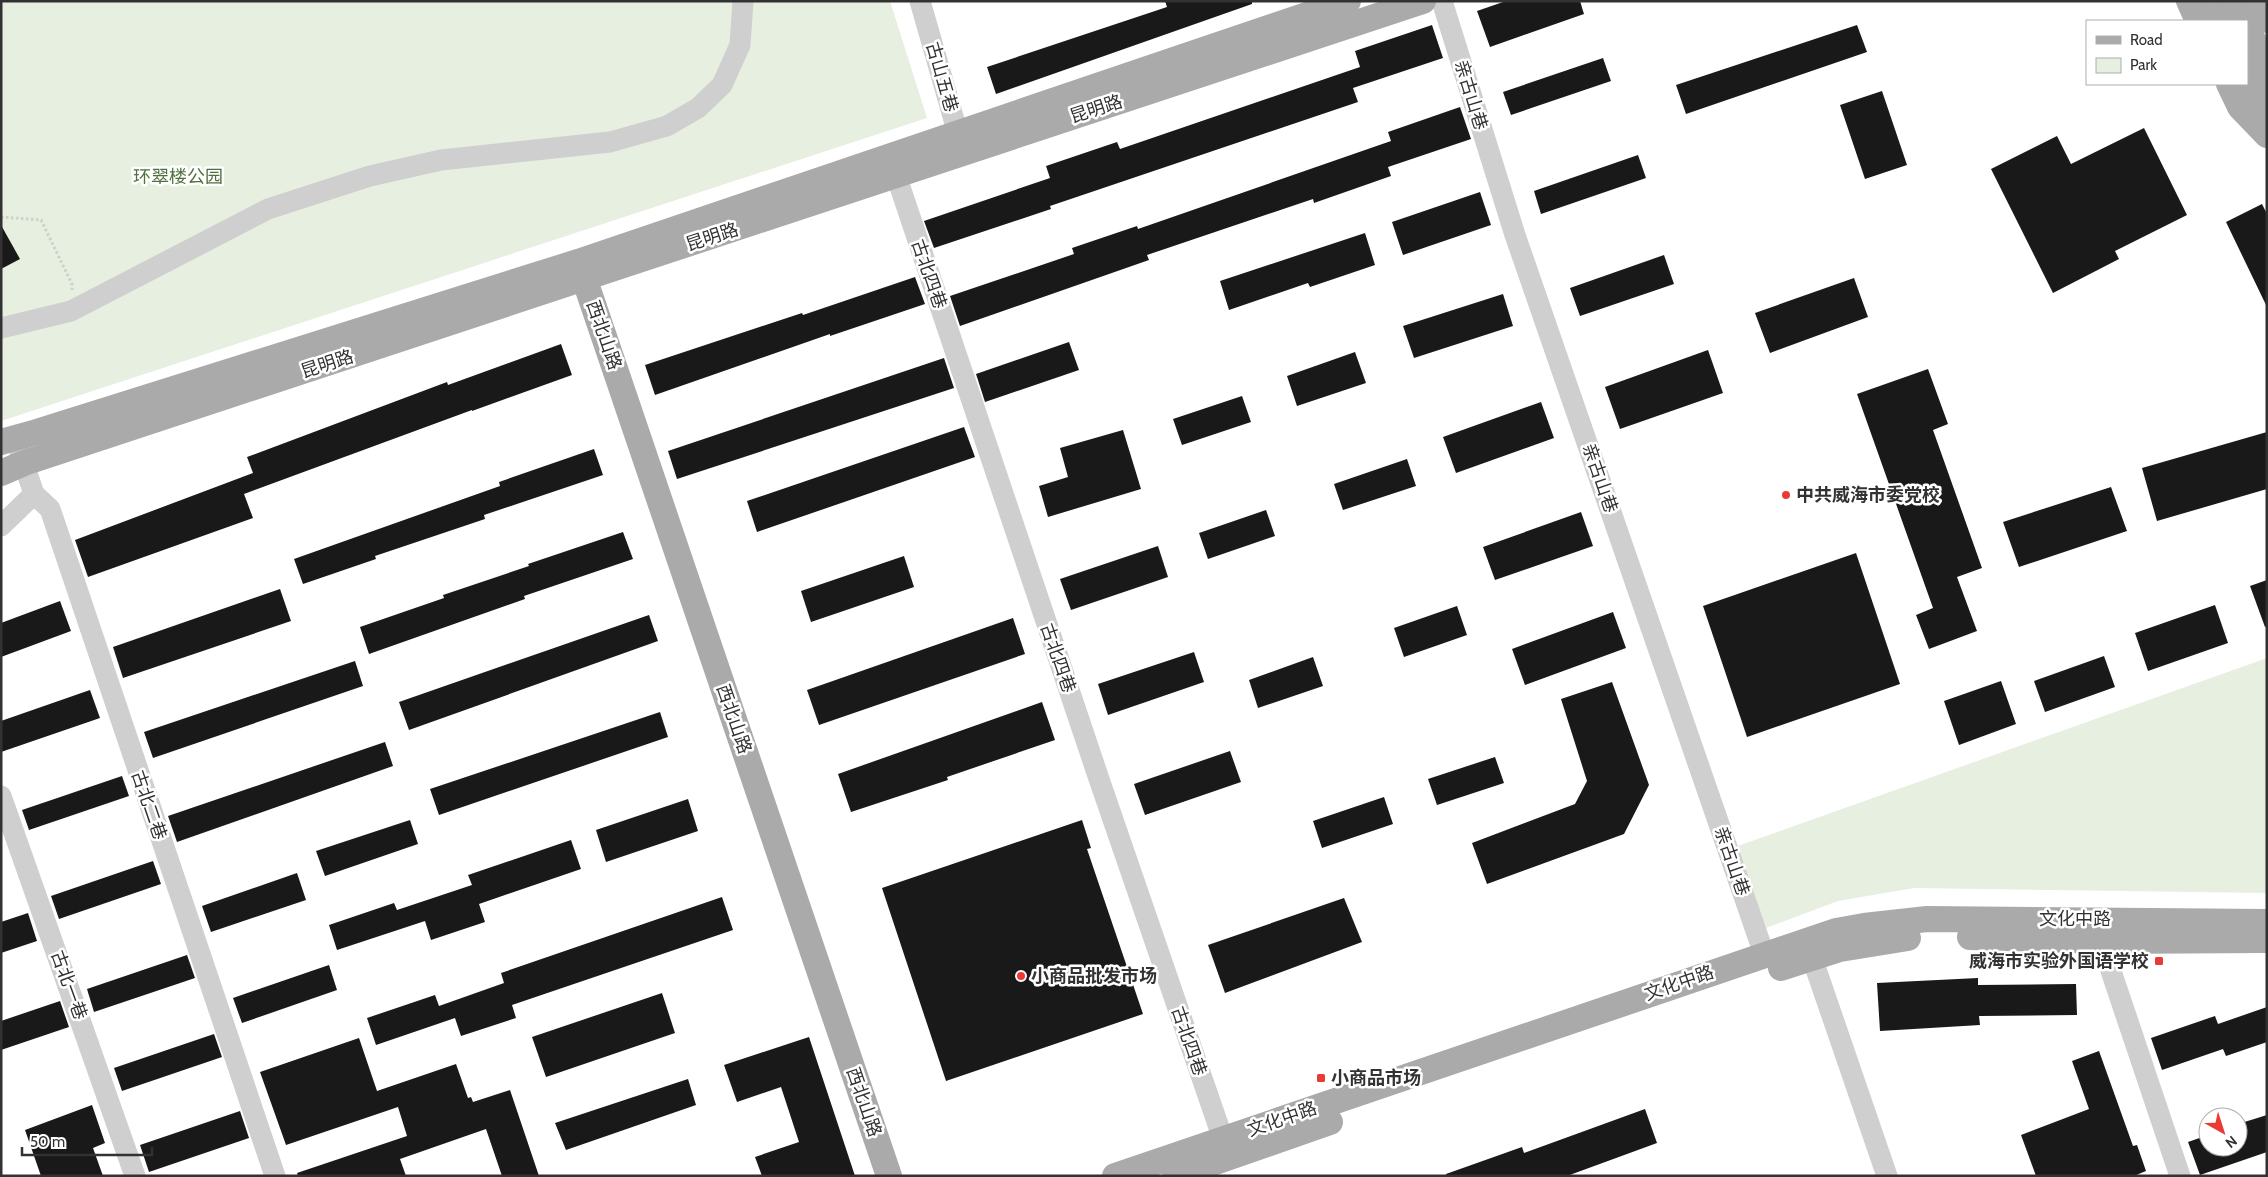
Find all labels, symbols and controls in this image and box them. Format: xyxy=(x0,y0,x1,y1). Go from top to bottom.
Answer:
legend xyxy=(2086,20,2248,85)
text: Road xyxy=(2130,31,2163,49)
street label: 古山五巷 xyxy=(922,39,962,115)
text: Park xyxy=(2130,56,2157,74)
street label: 亲古山巷 xyxy=(1450,57,1492,133)
street label: 昆明路 xyxy=(1067,90,1125,128)
park label: 环翠楼公园 xyxy=(133,166,223,188)
street label: 昆明路 xyxy=(683,218,741,256)
street label: 古北四巷 xyxy=(907,236,951,312)
street label: 西北山路 xyxy=(582,297,626,373)
street label: 昆明路 xyxy=(298,345,356,383)
street label: 亲古山巷 xyxy=(1578,440,1622,516)
place label: 中共威海市委党校 xyxy=(1796,484,1940,506)
marker: 中共威海市委党校 xyxy=(1780,489,1792,501)
street label: 古北四巷 xyxy=(1036,620,1080,696)
street label: 西北山路 xyxy=(712,681,756,757)
street label: 古北二巷 xyxy=(127,767,171,843)
street label: 亲古山巷 xyxy=(1710,823,1754,899)
street label: 文化中路 xyxy=(2039,908,2111,930)
street label: 古北一巷 xyxy=(46,947,92,1023)
place label: 威海市实验外国语学校 xyxy=(1969,950,2149,972)
marker: 威海市实验外国语学校 xyxy=(2153,955,2165,967)
street label: 文化中路 xyxy=(1641,961,1717,1005)
place label: 小商品批发市场 xyxy=(1031,965,1157,987)
marker: 小商品批发市场 xyxy=(1015,970,1027,982)
street label: 古北四巷 xyxy=(1167,1003,1211,1079)
street label: 西北山路 xyxy=(842,1064,886,1140)
place label: 小商品市场 xyxy=(1331,1067,1421,1089)
marker: 小商品市场 xyxy=(1315,1072,1327,1084)
street label: 文化中路 xyxy=(1244,1097,1320,1141)
north arrow xyxy=(2198,1107,2248,1157)
scale bar xyxy=(22,1124,152,1156)
text: N xyxy=(2222,1132,2241,1152)
text: 50 m xyxy=(30,1133,65,1151)

